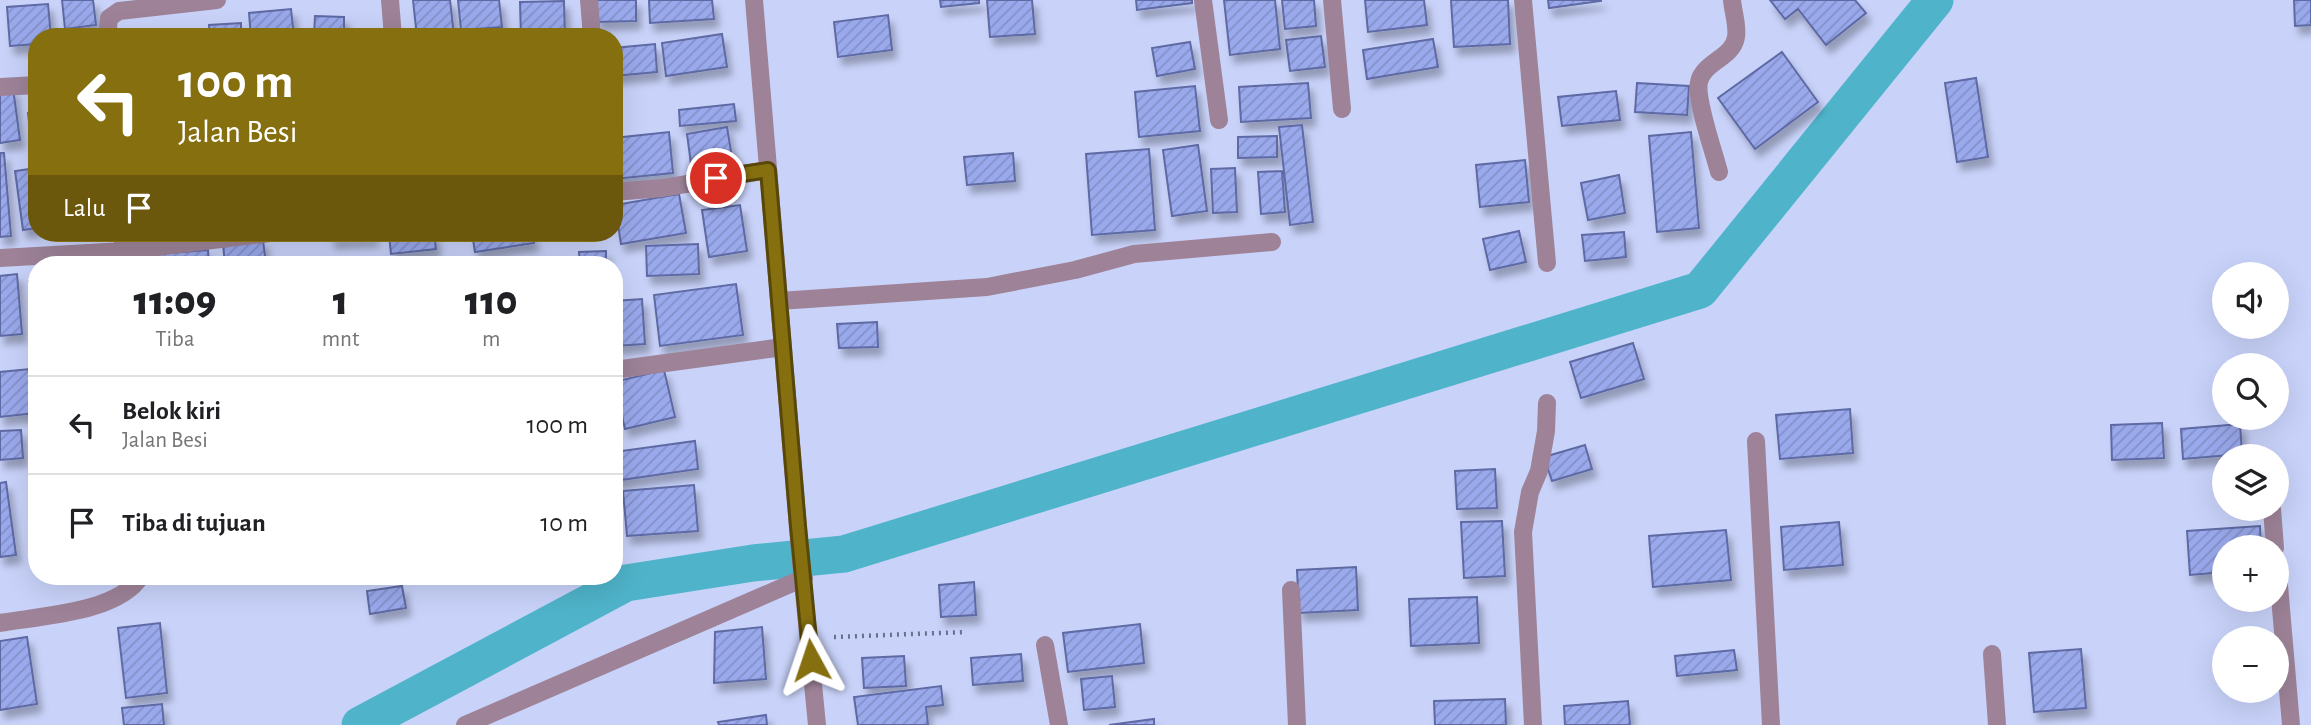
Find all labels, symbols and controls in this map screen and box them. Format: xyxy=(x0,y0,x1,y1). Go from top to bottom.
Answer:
icon: left xyxy=(63,56,154,147)
text: 100 m xyxy=(178,58,294,107)
text: Jalan Besi xyxy=(178,116,297,148)
pin xyxy=(686,148,746,208)
icon: arrive xyxy=(697,159,735,197)
icon: arrive xyxy=(120,189,158,227)
text: Lalu xyxy=(63,195,106,221)
map controls xyxy=(2212,262,2289,703)
button: sound xyxy=(2212,262,2289,339)
text: 11:09 xyxy=(134,280,216,322)
text: 1 xyxy=(333,280,348,322)
text: 110 xyxy=(465,280,517,322)
text: Tiba xyxy=(155,328,195,351)
text: mnt xyxy=(322,328,359,351)
text: m xyxy=(482,328,500,351)
button: search xyxy=(2212,353,2289,430)
text: Belok kiri xyxy=(122,398,221,424)
icon: left xyxy=(63,406,101,444)
text: 100 m xyxy=(527,412,588,438)
text: Jalan Besi xyxy=(122,429,208,452)
button: layers xyxy=(2212,444,2289,521)
icon: arrive xyxy=(63,504,101,542)
text: Tiba di tujuan xyxy=(122,510,266,536)
text: 10 m xyxy=(540,510,588,536)
button: + xyxy=(2212,535,2289,612)
position arrow xyxy=(774,623,848,697)
button: − xyxy=(2212,626,2289,703)

